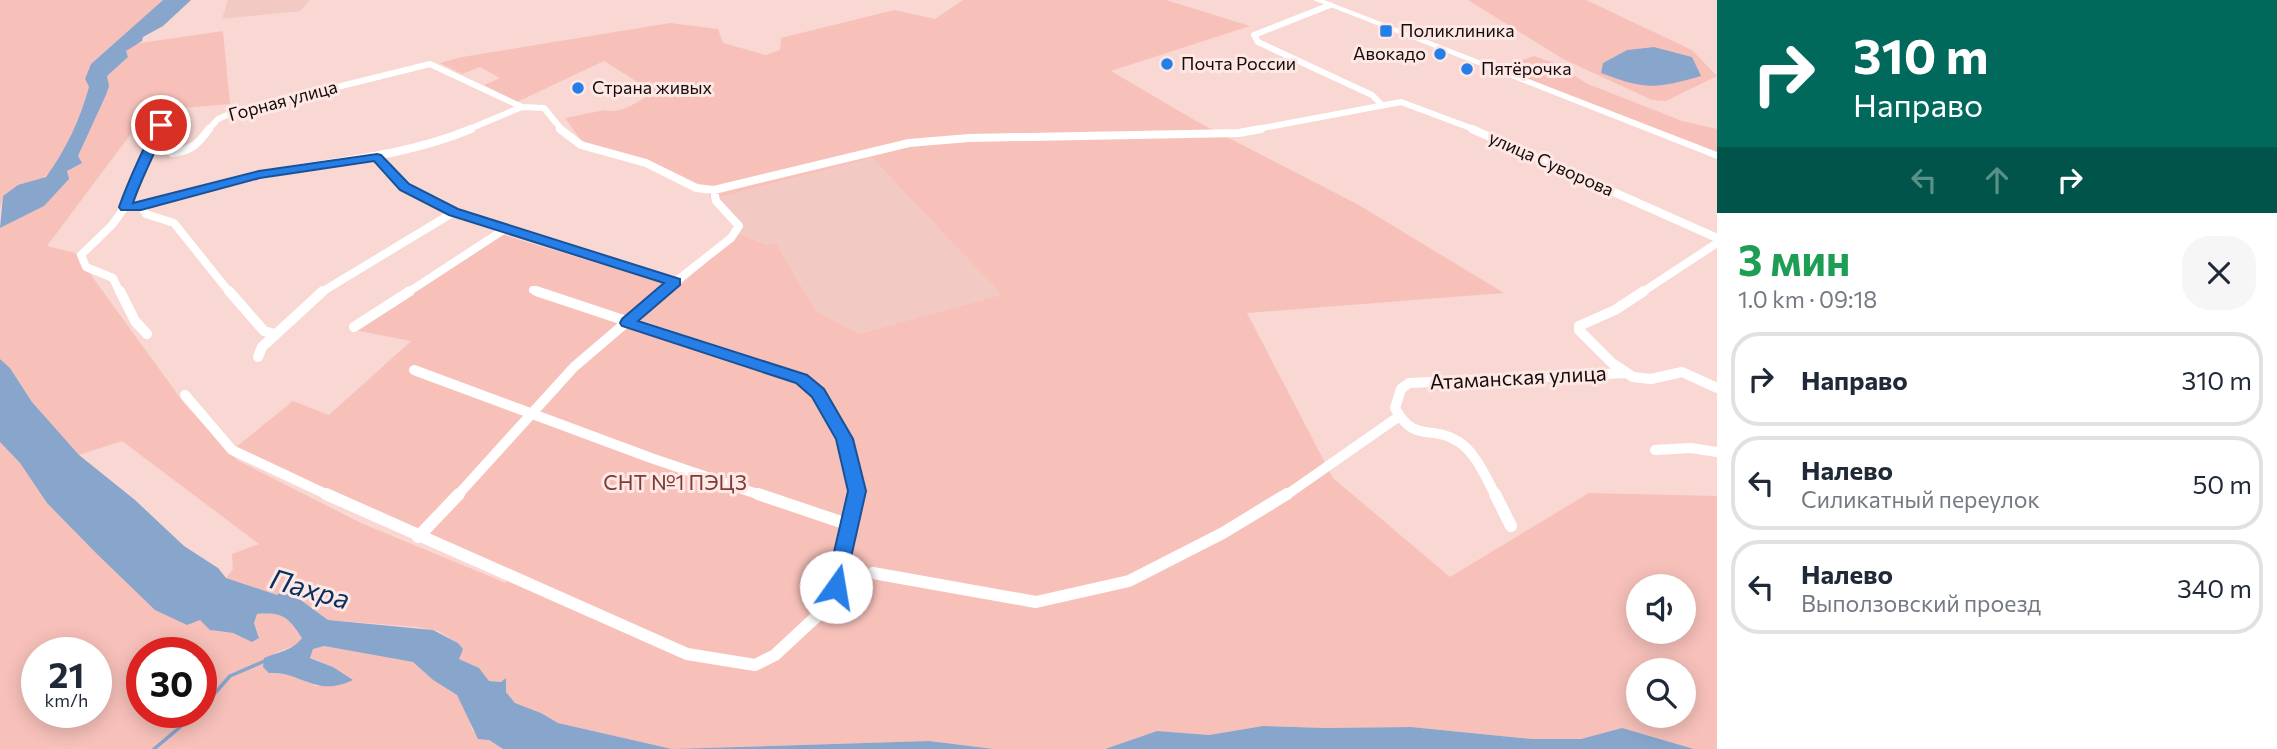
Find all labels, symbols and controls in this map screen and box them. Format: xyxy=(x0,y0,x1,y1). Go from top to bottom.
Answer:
place label: Поликлиника xyxy=(1400,19,1515,41)
marker: Поликлиника xyxy=(1378,23,1394,39)
text: 310 m xyxy=(1853,24,1988,84)
icon: right xyxy=(1738,28,1829,119)
place label: Авокадо xyxy=(1353,42,1426,64)
marker: Авокадо xyxy=(1432,46,1448,62)
place label: Почта России xyxy=(1181,52,1296,74)
marker: Почта России xyxy=(1159,56,1175,72)
place label: Пятёрочка xyxy=(1481,57,1572,79)
marker: Пятёрочка xyxy=(1459,61,1475,77)
street label: Горная улица xyxy=(226,75,340,125)
place label: Страна живых xyxy=(592,76,713,98)
marker: Страна живых xyxy=(570,80,586,96)
text: Направо xyxy=(1853,84,1983,124)
pin xyxy=(131,95,191,155)
icon: arrive xyxy=(142,106,180,144)
street label: улица Суворова xyxy=(1486,126,1617,200)
icon: left xyxy=(1905,161,1943,199)
icon: ahead xyxy=(1978,161,2016,199)
icon: right xyxy=(2051,161,2089,199)
text: 3 мин xyxy=(1738,233,1850,285)
button: close xyxy=(2182,236,2256,310)
text: 1.0 km · 09:18 xyxy=(1738,285,1877,313)
street label: Атаманская улица xyxy=(1429,359,1607,394)
icon: right xyxy=(1742,360,1780,398)
text: Направо xyxy=(1801,364,1908,395)
text: 310 m xyxy=(2181,364,2252,395)
text: Налево xyxy=(1801,454,1893,485)
icon: left xyxy=(1742,464,1780,502)
text: 50 m xyxy=(2192,468,2252,499)
park label: СНТ №1 ПЭЦЗ xyxy=(603,469,747,494)
text: Силикатный переулок xyxy=(1801,485,2040,513)
position arrow xyxy=(799,550,873,624)
text: Налево xyxy=(1801,558,1893,589)
water label: Пахра xyxy=(267,561,354,616)
icon: left xyxy=(1742,568,1780,606)
text: 340 m xyxy=(2177,572,2252,603)
map controls xyxy=(1626,574,1696,728)
button: sound xyxy=(1626,574,1696,644)
text: Выползовский проезд xyxy=(1801,589,2041,617)
speed limit sign: 30 xyxy=(126,637,217,728)
text: 21 xyxy=(49,652,84,695)
button: search xyxy=(1626,658,1696,728)
text: km/h xyxy=(45,689,88,711)

